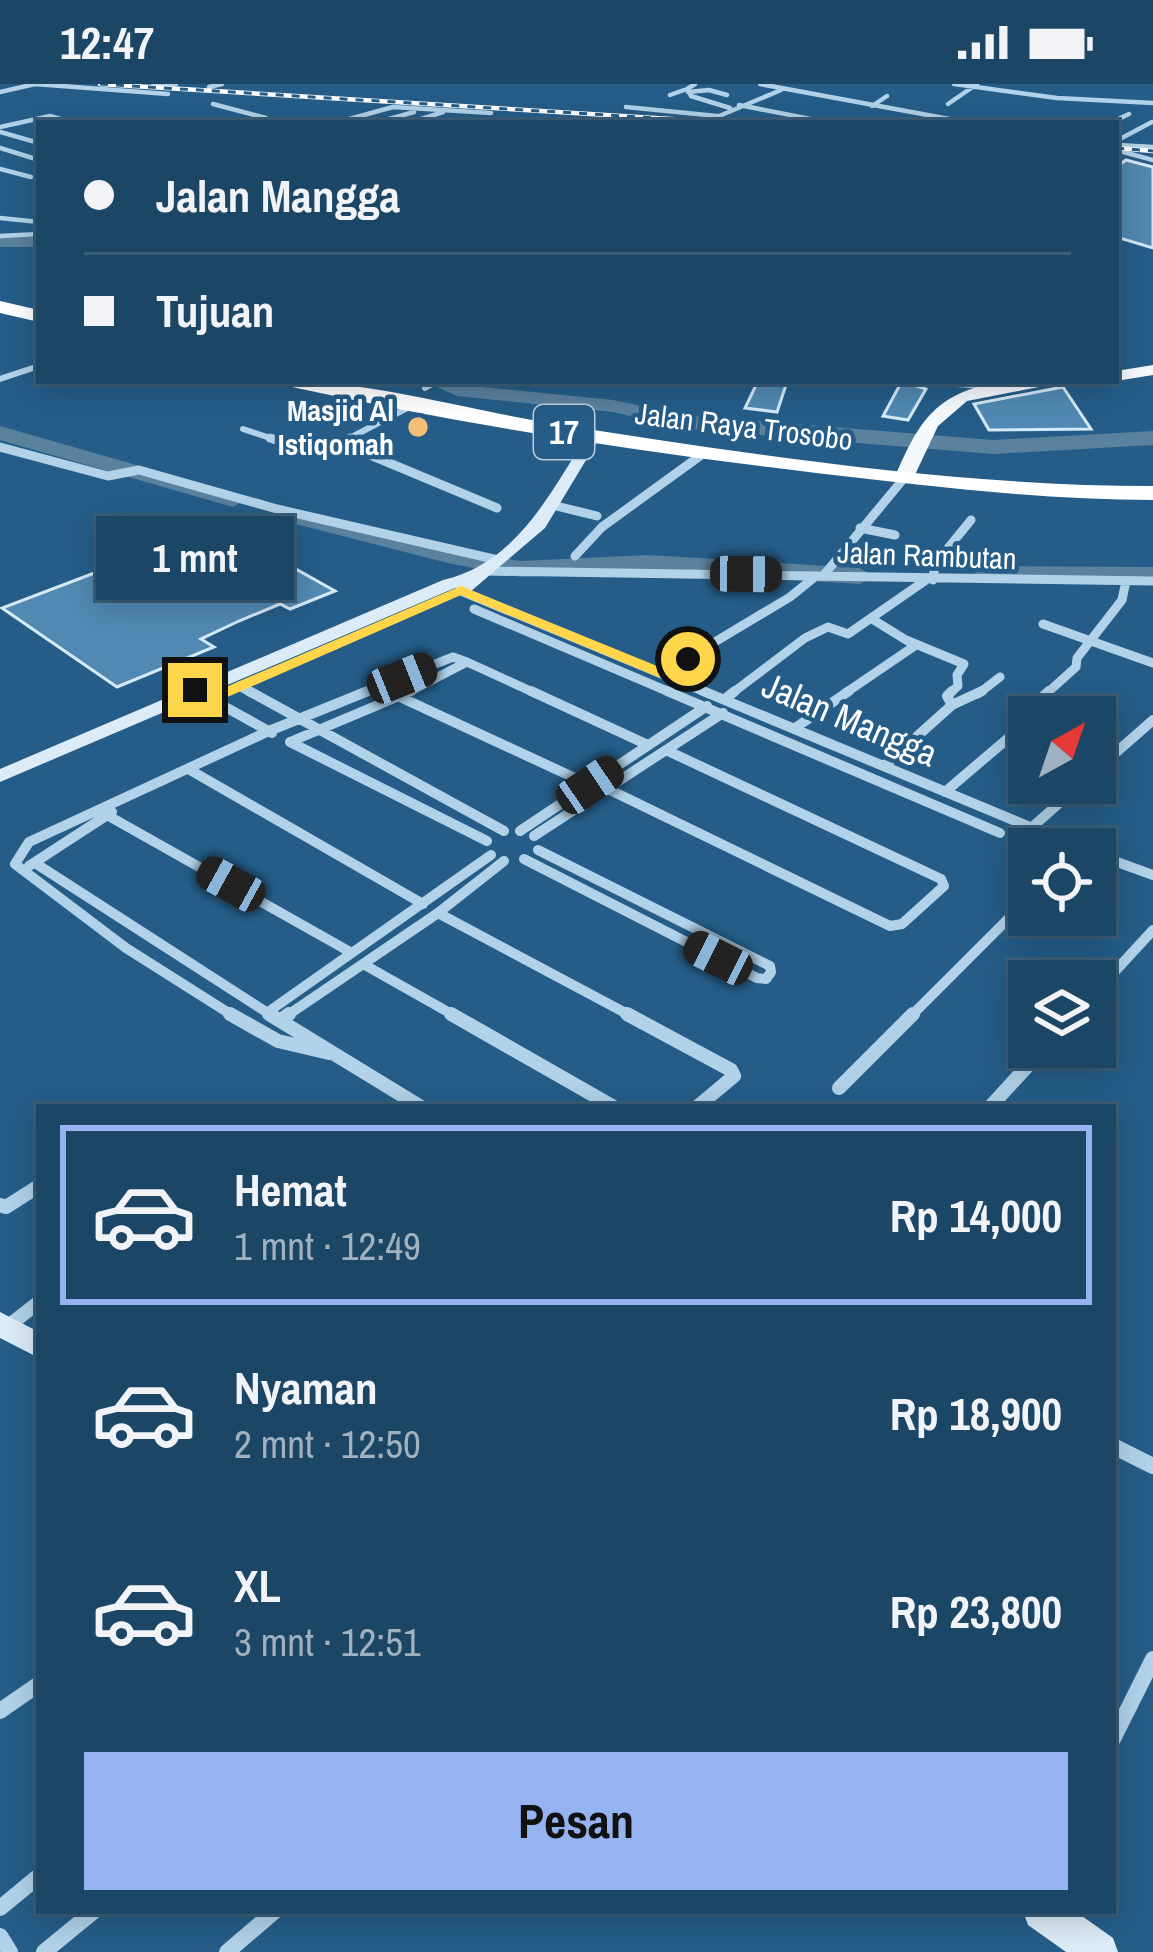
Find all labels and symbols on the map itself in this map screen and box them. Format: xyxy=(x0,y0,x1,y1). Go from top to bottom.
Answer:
place label: Masjid Al Istiqomah xyxy=(278,390,394,464)
street label: Jalan Raya Trosobo xyxy=(633,393,855,459)
road number: 17 xyxy=(534,405,594,459)
marker: Masjid Al Istiqomah xyxy=(405,414,431,440)
callout: 1 mnt xyxy=(96,516,294,600)
street label: Jalan Rambutan xyxy=(837,532,1017,578)
car xyxy=(710,555,782,593)
route start xyxy=(661,632,715,686)
car xyxy=(362,648,442,708)
street label: Jalan Mangga xyxy=(755,661,945,777)
route end xyxy=(168,663,222,717)
north arrow xyxy=(1008,696,1116,804)
car xyxy=(550,750,630,820)
car xyxy=(191,851,271,917)
car xyxy=(678,926,758,990)

